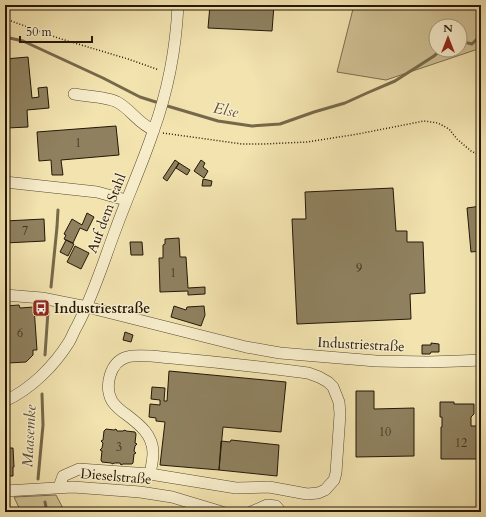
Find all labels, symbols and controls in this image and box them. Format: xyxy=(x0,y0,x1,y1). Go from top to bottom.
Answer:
scale bar xyxy=(20,18,92,44)
north arrow xyxy=(428,18,468,58)
text: N xyxy=(443,21,453,36)
text: 50 m xyxy=(26,24,53,40)
water label: Else xyxy=(212,98,240,122)
house number: 1 xyxy=(75,135,81,151)
street label: Auf dem Stahl xyxy=(83,170,131,256)
house number: 7 xyxy=(22,223,28,239)
house number: 9 xyxy=(356,260,362,276)
house number: 1 xyxy=(170,265,176,281)
bus stop icon: Industriestraße xyxy=(31,298,51,318)
place label: Industriestraße xyxy=(54,299,150,318)
house number: 6 xyxy=(17,325,23,341)
street label: Industriestraße xyxy=(317,333,405,356)
water label: Maasemke xyxy=(17,404,41,468)
house number: 10 xyxy=(379,424,391,440)
house number: 12 xyxy=(455,435,467,451)
house number: 3 xyxy=(116,439,122,455)
street label: Dieselstraße xyxy=(80,464,152,489)

